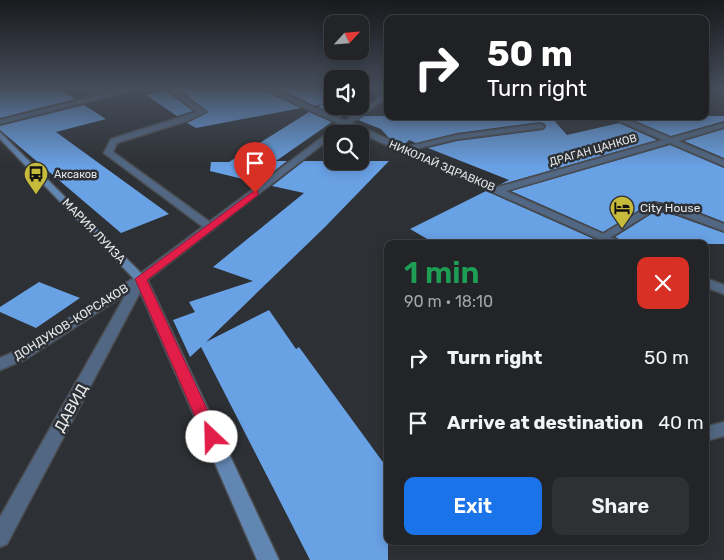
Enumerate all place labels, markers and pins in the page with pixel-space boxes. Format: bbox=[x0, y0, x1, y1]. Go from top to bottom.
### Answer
pin bbox=[234, 142, 276, 193]
bus stop icon: Аксаков bbox=[23, 161, 49, 195]
place label: Аксаков bbox=[54, 168, 97, 181]
hotel icon: City House bbox=[609, 195, 635, 229]
place label: City House bbox=[640, 201, 701, 215]

